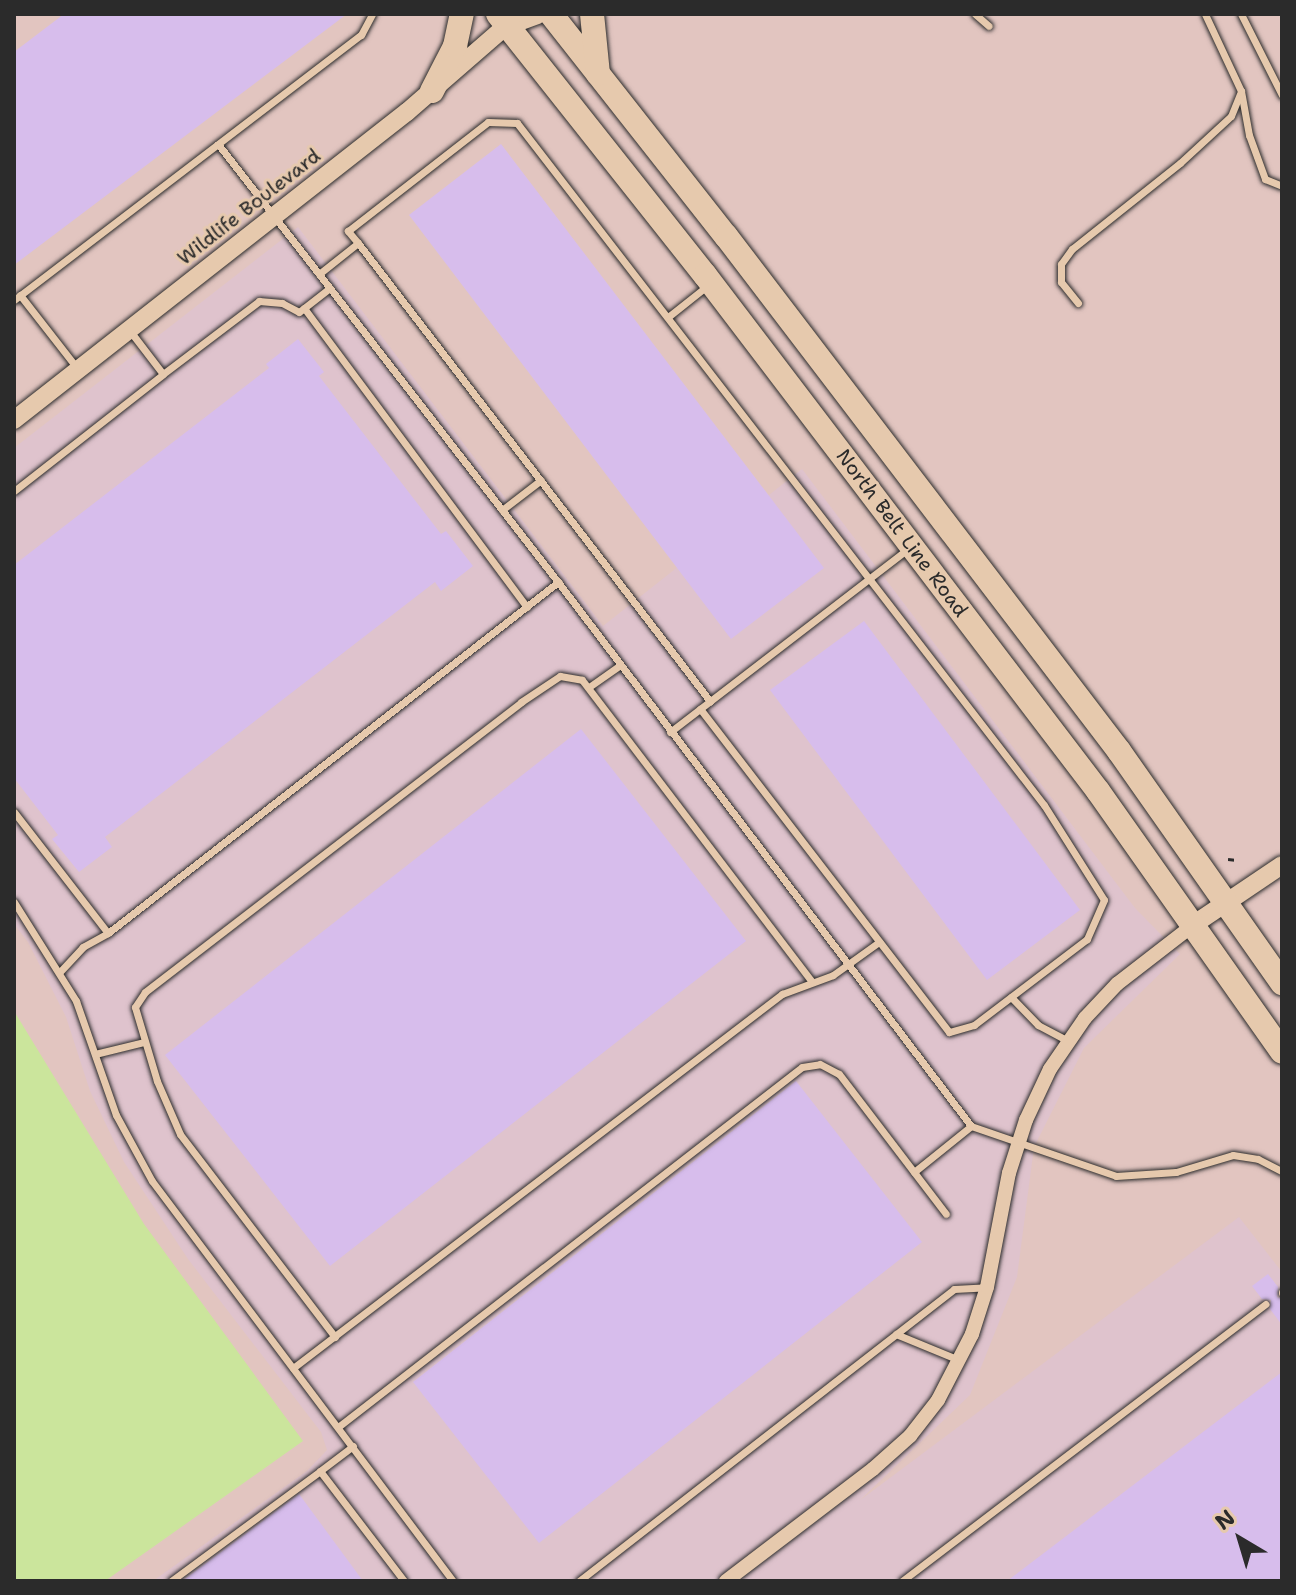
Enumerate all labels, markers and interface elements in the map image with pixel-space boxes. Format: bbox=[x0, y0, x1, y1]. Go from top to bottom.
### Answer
street label: Wildlife Boulevard bbox=[173, 144, 325, 270]
street label: North Belt Line Road bbox=[831, 444, 973, 622]
north arrow bbox=[1200, 1499, 1280, 1579]
text: N bbox=[1209, 1503, 1241, 1536]

